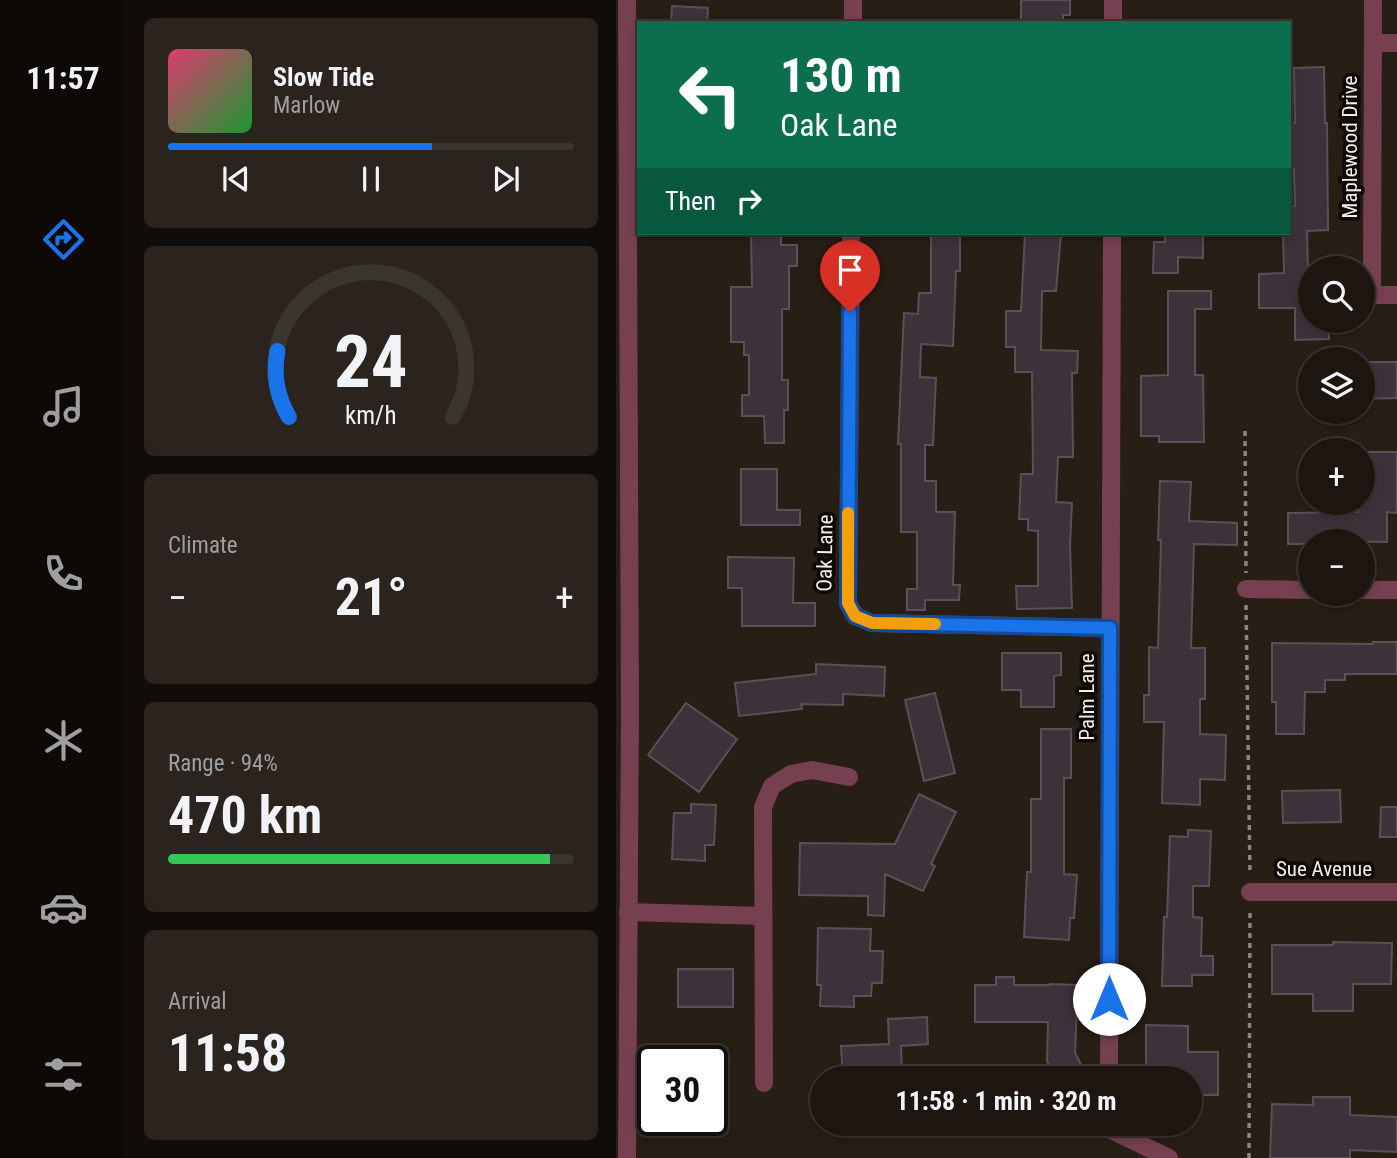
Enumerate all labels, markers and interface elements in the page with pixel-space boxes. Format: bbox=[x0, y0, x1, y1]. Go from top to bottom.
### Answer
text: 130 m bbox=[780, 47, 902, 104]
icon: left bbox=[665, 49, 756, 140]
text: 11:57 bbox=[26, 59, 100, 97]
text: Slow Tide bbox=[273, 62, 374, 92]
street label: Maplewood Drive bbox=[1338, 75, 1362, 218]
text: Marlow bbox=[273, 92, 340, 119]
text: Oak Lane bbox=[780, 106, 897, 144]
icon: previous bbox=[217, 160, 255, 198]
icon: pause bbox=[352, 160, 390, 198]
icon: next bbox=[487, 160, 525, 198]
icon: right bbox=[730, 182, 768, 220]
text: Then bbox=[665, 186, 716, 216]
icon: directions bbox=[39, 215, 88, 264]
pin bbox=[820, 240, 880, 312]
icon: arrive bbox=[831, 251, 869, 289]
map controls bbox=[1298, 256, 1375, 606]
button: search bbox=[1298, 256, 1375, 333]
text: 24 bbox=[334, 319, 408, 405]
button: layers bbox=[1298, 347, 1375, 424]
icon: music bbox=[39, 382, 88, 431]
text: km/h bbox=[345, 401, 397, 430]
button: + bbox=[1298, 438, 1375, 515]
street label: Oak Lane bbox=[812, 514, 838, 592]
button: − bbox=[1298, 529, 1375, 606]
text: Climate bbox=[168, 532, 238, 559]
icon: phone bbox=[39, 549, 88, 598]
text: 21° bbox=[335, 567, 407, 628]
text: − bbox=[168, 576, 187, 620]
text: + bbox=[555, 576, 574, 620]
street label: Palm Lane bbox=[1075, 653, 1099, 741]
icon: climate bbox=[39, 716, 88, 765]
text: Range · 94% bbox=[168, 750, 278, 777]
text: 470 km bbox=[168, 785, 322, 846]
street label: Sue Avenue bbox=[1276, 857, 1372, 881]
icon: car bbox=[39, 883, 88, 932]
position arrow bbox=[1072, 962, 1146, 1036]
text: Arrival bbox=[168, 988, 227, 1015]
text: 11:58 bbox=[168, 1023, 287, 1084]
speed limit sign: 30 bbox=[637, 1045, 728, 1136]
icon: filters bbox=[39, 1050, 88, 1099]
text: 11:58 · 1 min · 320 m bbox=[896, 1086, 1116, 1116]

